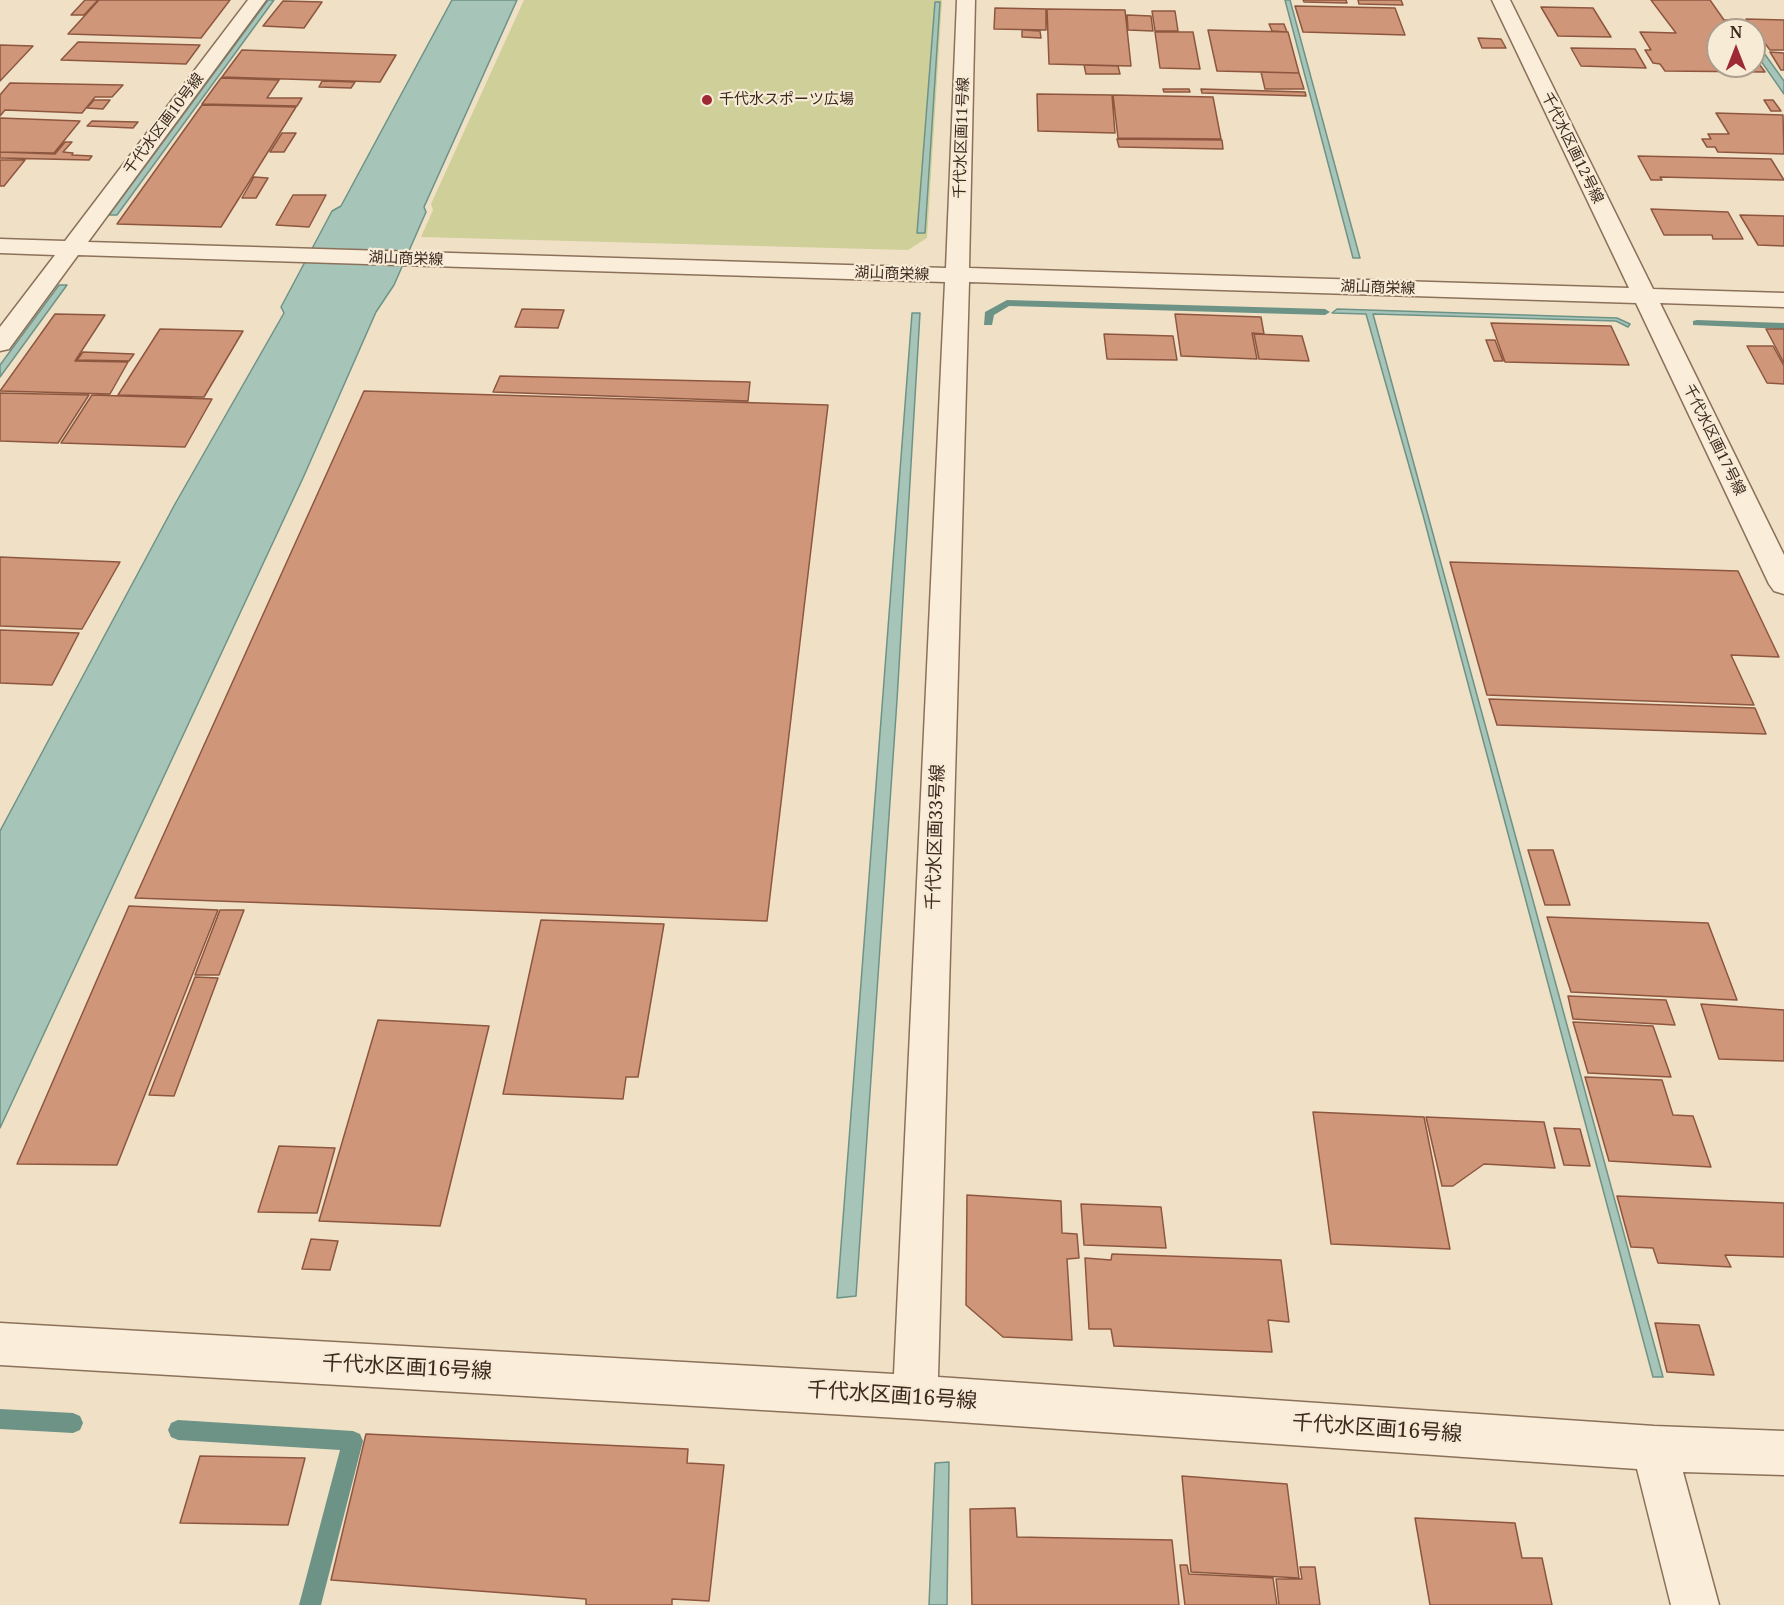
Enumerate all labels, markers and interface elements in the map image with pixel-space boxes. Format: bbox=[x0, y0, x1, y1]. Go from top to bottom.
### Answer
north arrow bbox=[1706, 18, 1766, 78]
text: N bbox=[1730, 21, 1742, 43]
street label: 千代水区画10号線 bbox=[120, 70, 208, 178]
street label: 千代水区画11号線 bbox=[951, 77, 973, 199]
street label: 千代水区画12号線 bbox=[1537, 89, 1607, 207]
place label: 千代水スポーツ広場 bbox=[719, 91, 854, 109]
marker: 千代水スポーツ広場 bbox=[700, 93, 714, 107]
street label: 湖山商栄線 bbox=[368, 249, 444, 269]
street label: 湖山商栄線 bbox=[854, 264, 930, 284]
street label: 湖山商栄線 bbox=[1340, 278, 1416, 298]
street label: 千代水区画17号線 bbox=[1679, 381, 1749, 499]
street label: 千代水区画33号線 bbox=[923, 764, 949, 910]
street label: 千代水区画16号線 bbox=[321, 1351, 493, 1385]
street label: 千代水区画16号線 bbox=[806, 1377, 978, 1415]
street label: 千代水区画16号線 bbox=[1291, 1410, 1463, 1448]

